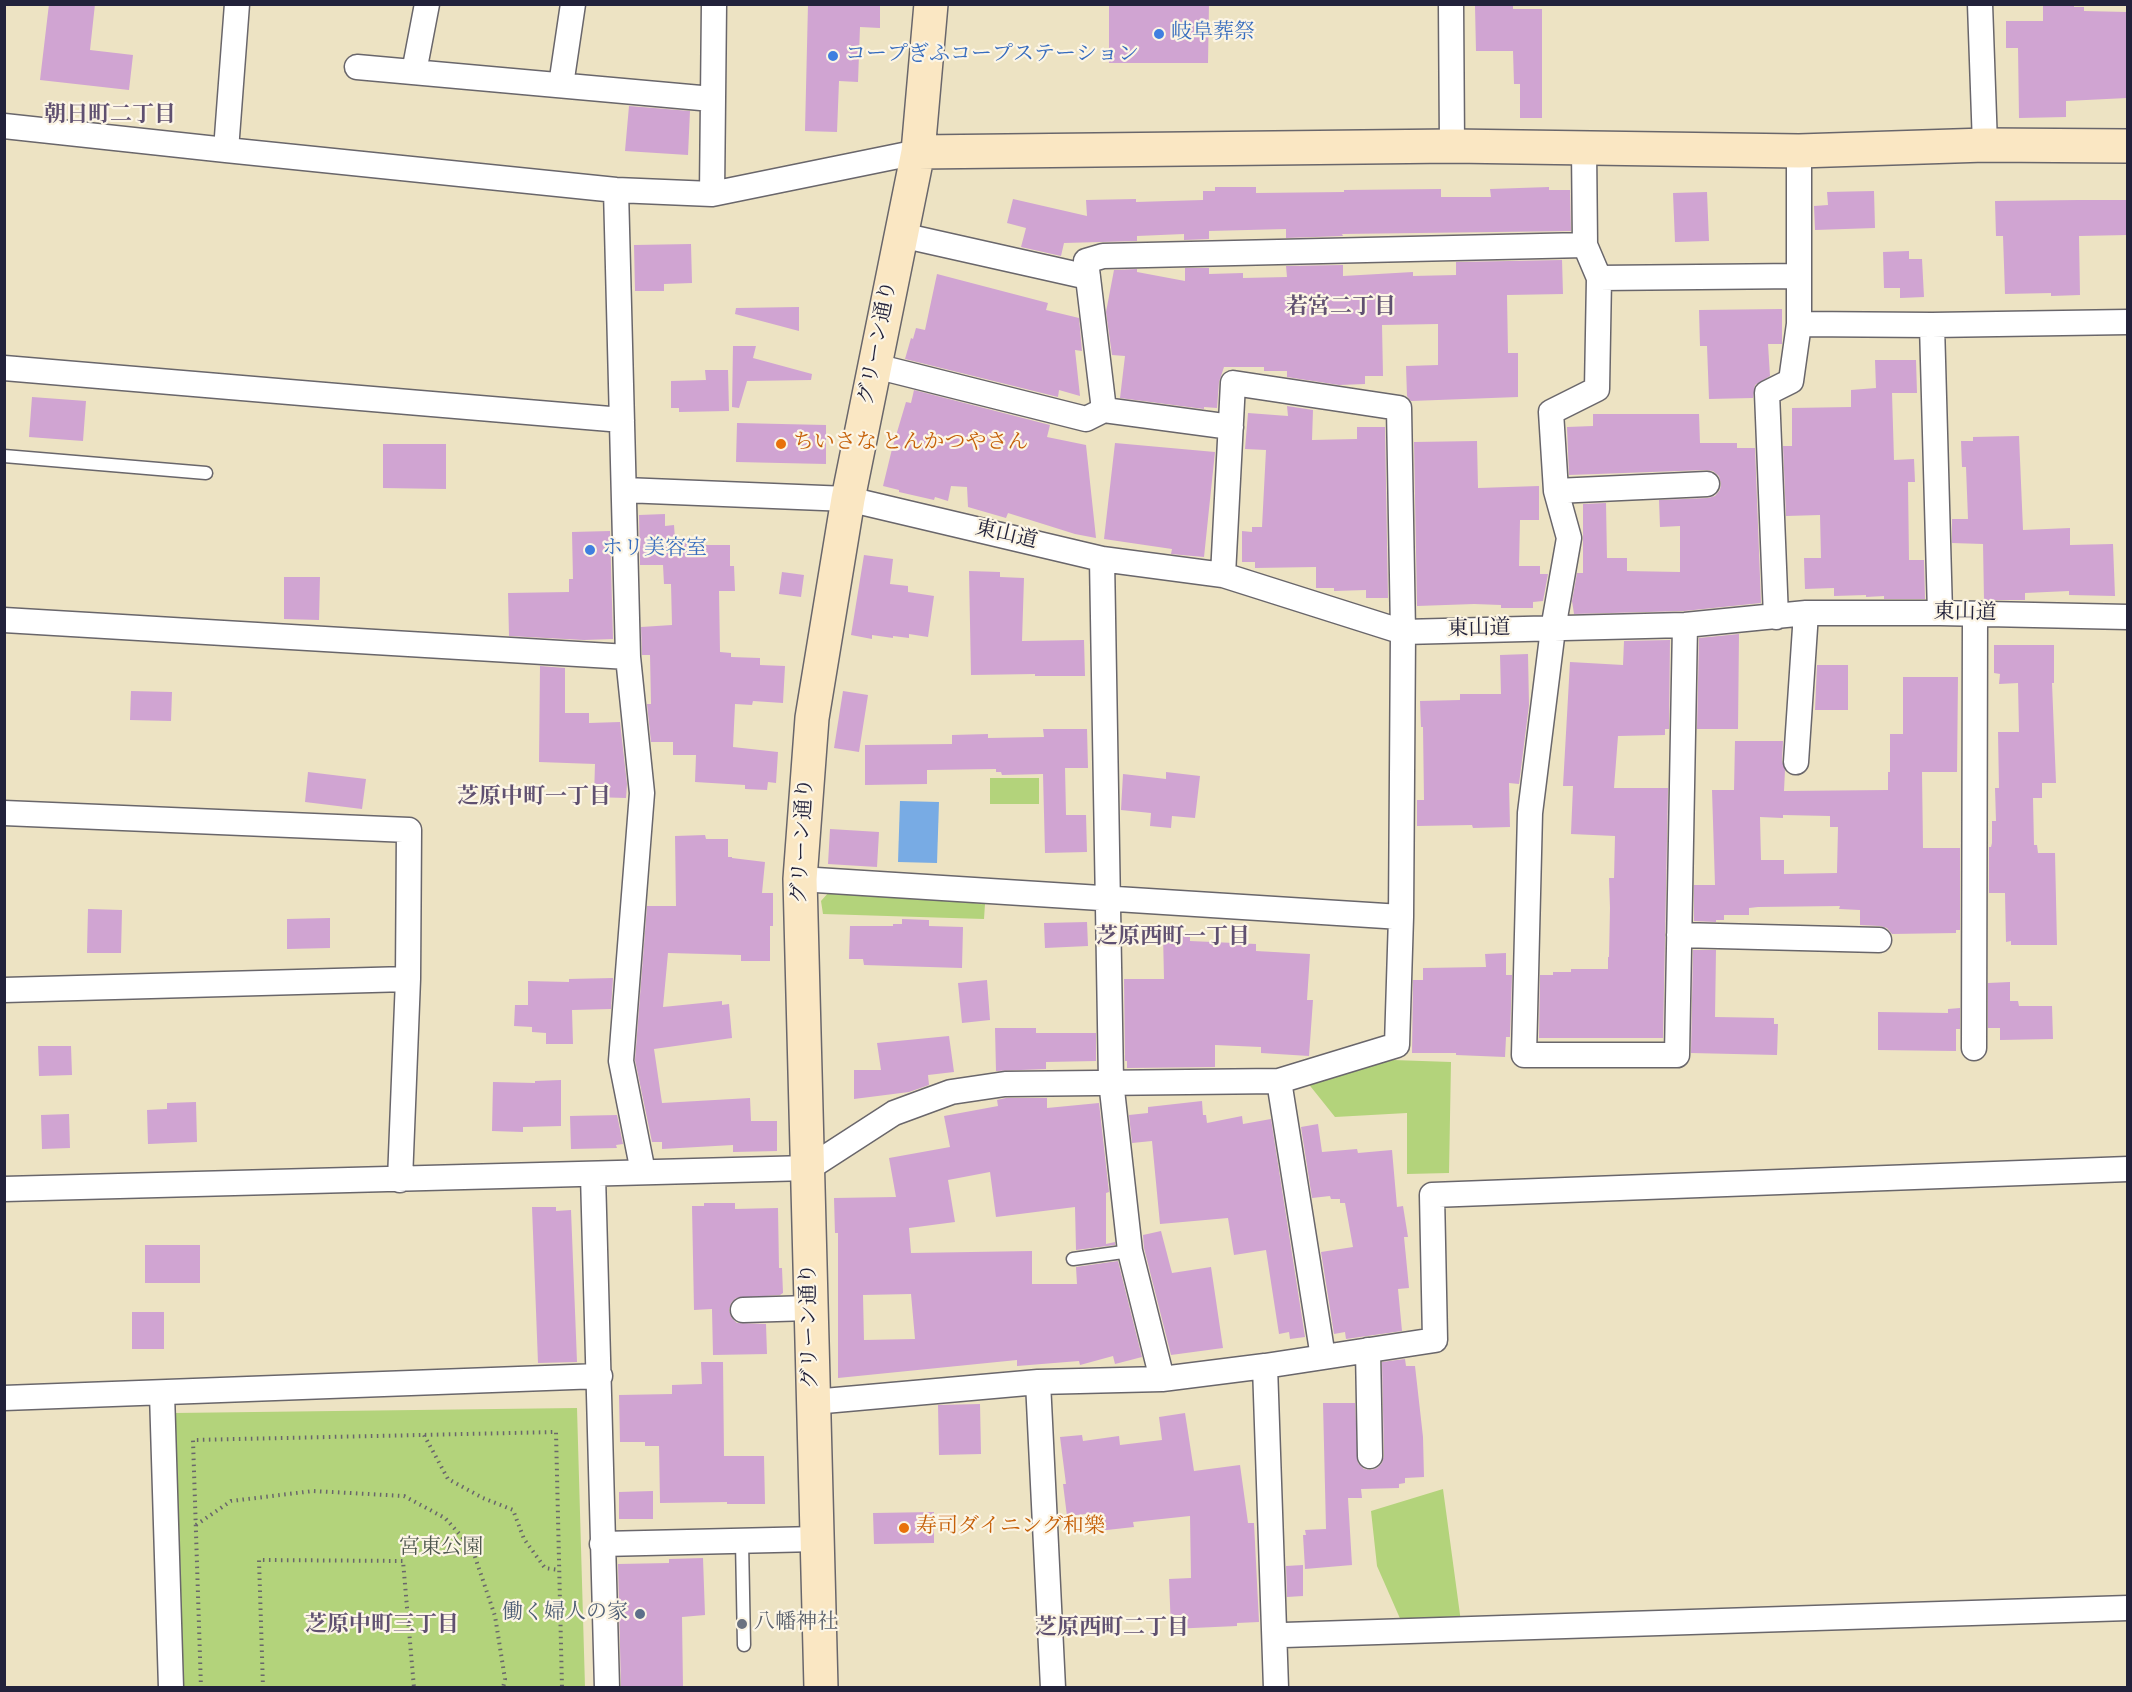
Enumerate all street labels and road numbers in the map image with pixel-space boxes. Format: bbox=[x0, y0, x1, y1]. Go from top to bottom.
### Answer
street label: グリーン通り bbox=[855, 279, 903, 407]
street label: 東山道 bbox=[972, 517, 1040, 555]
street label: 東山道 bbox=[1933, 601, 1997, 627]
street label: 東山道 bbox=[1447, 617, 1511, 643]
street label: グリーン通り bbox=[788, 777, 820, 905]
street label: グリーン通り bbox=[797, 1263, 825, 1389]

